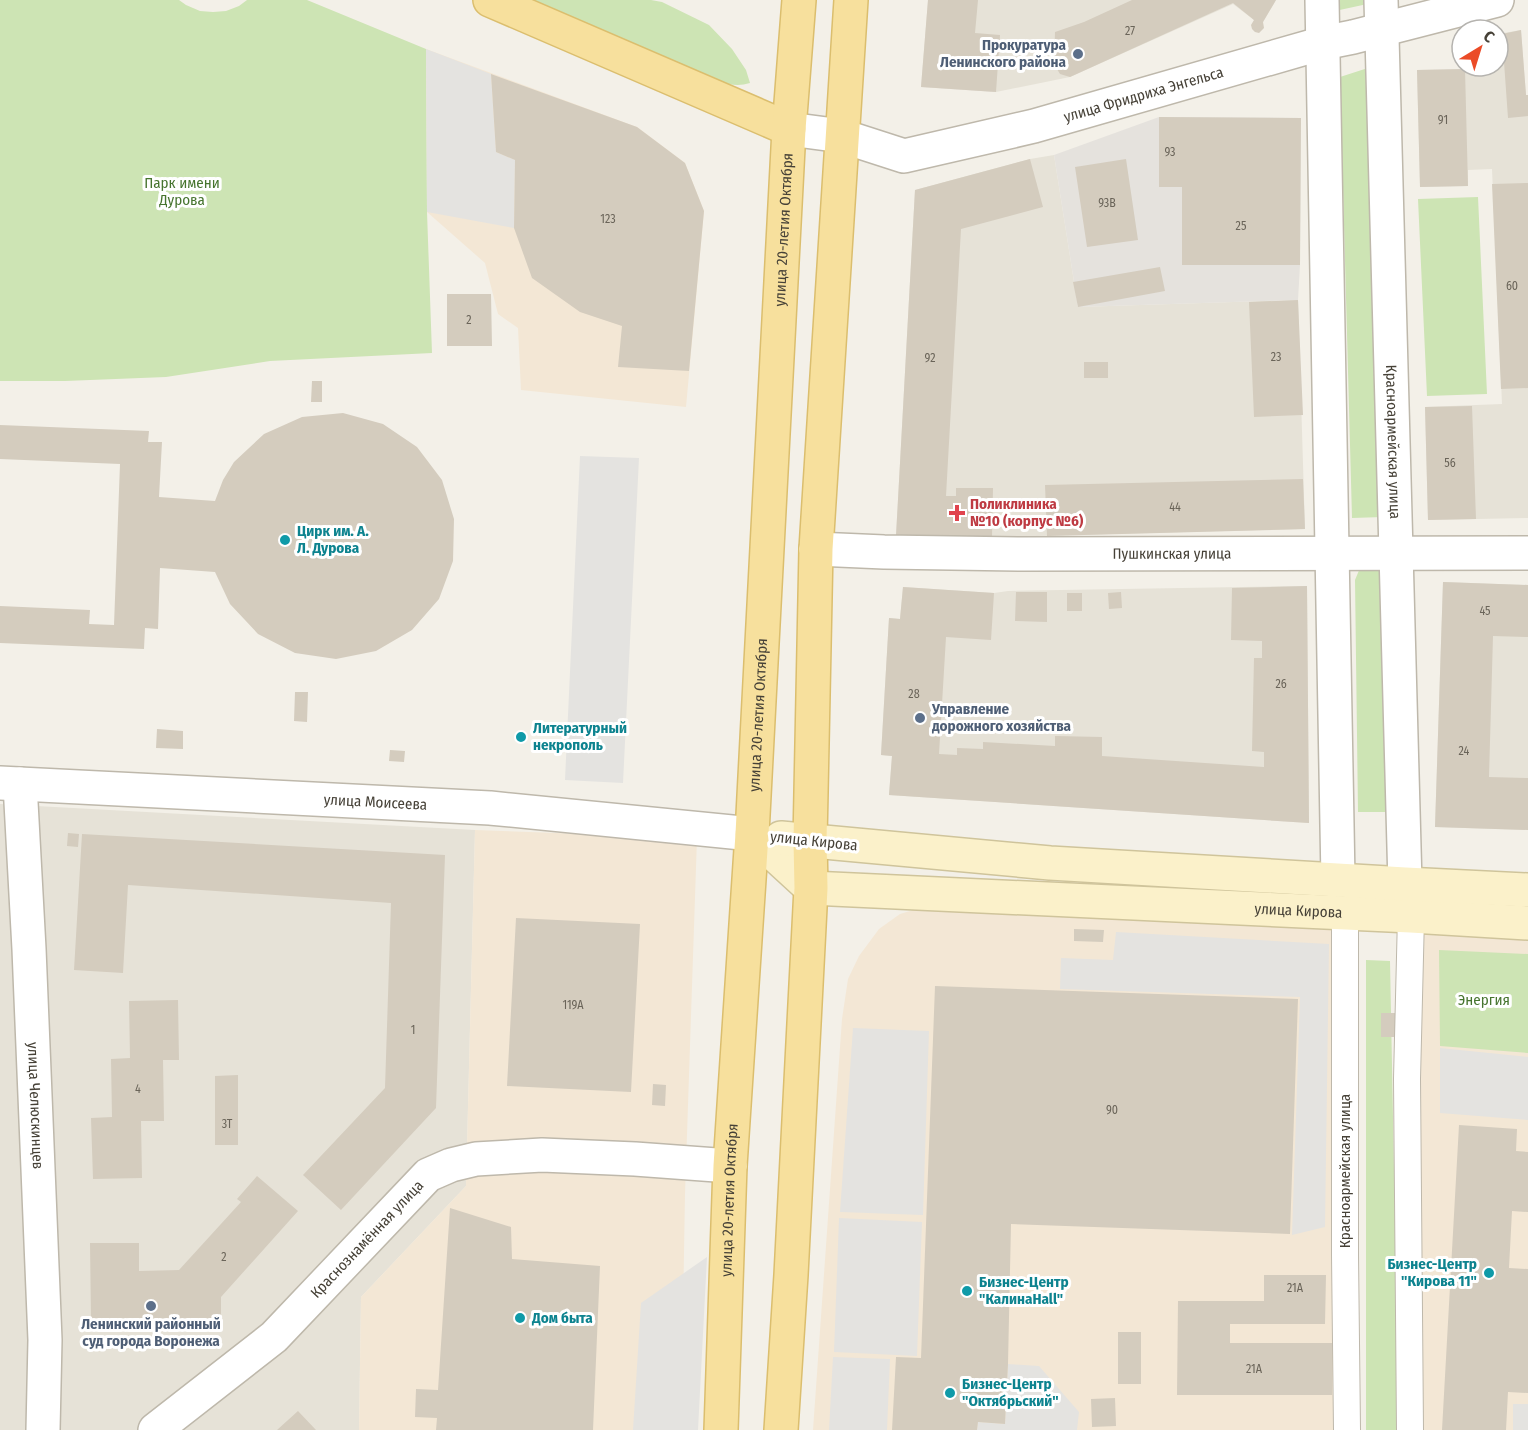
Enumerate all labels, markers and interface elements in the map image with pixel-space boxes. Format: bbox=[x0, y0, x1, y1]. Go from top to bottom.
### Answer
north arrow bbox=[1450, 18, 1510, 78]
house number: 27 bbox=[1125, 24, 1135, 38]
text: С bbox=[1480, 27, 1499, 47]
place label: Прокуратура Ленинского района bbox=[940, 36, 1067, 71]
marker: Прокуратура Ленинского района bbox=[1071, 47, 1085, 61]
street label: улица Фридриха Энгельса bbox=[1062, 63, 1226, 126]
house number: 91 bbox=[1438, 113, 1448, 127]
house number: 93 bbox=[1164, 145, 1176, 159]
street label: улица 20-летия Октября bbox=[771, 153, 797, 307]
park label: Парк имени Дурова bbox=[144, 174, 220, 209]
house number: 93В bbox=[1098, 196, 1116, 210]
house number: 123 bbox=[600, 212, 616, 226]
house number: 25 bbox=[1236, 219, 1247, 233]
house number: 60 bbox=[1506, 279, 1518, 293]
house number: 2 bbox=[466, 313, 472, 327]
house number: 23 bbox=[1271, 350, 1281, 364]
house number: 92 bbox=[925, 351, 935, 365]
street label: Красноармейская улица bbox=[1382, 364, 1404, 519]
house number: 56 bbox=[1444, 456, 1456, 470]
place label: Поликлиника №10 (корпус №6) bbox=[970, 495, 1084, 530]
house number: 44 bbox=[1169, 500, 1181, 514]
marker: Поликлиника №10 (корпус №6) bbox=[948, 504, 966, 522]
place label: Цирк им. А. Л. Дурова bbox=[297, 522, 369, 557]
marker: Цирк им. А. Л. Дурова bbox=[278, 533, 292, 547]
street label: Пушкинская улица bbox=[1113, 545, 1231, 563]
house number: 45 bbox=[1479, 604, 1491, 618]
street label: улица 20-летия Октября bbox=[745, 638, 771, 792]
house number: 26 bbox=[1275, 677, 1287, 691]
house number: 28 bbox=[908, 687, 920, 701]
place label: Управление дорожного хозяйства bbox=[931, 700, 1072, 735]
marker: Управление дорожного хозяйства bbox=[913, 711, 927, 725]
place label: Литературный некрополь bbox=[533, 719, 627, 754]
marker: Литературный некрополь bbox=[514, 730, 528, 744]
house number: 24 bbox=[1459, 744, 1470, 758]
street label: улица Моисеева bbox=[323, 791, 428, 814]
street label: улица Кирова bbox=[769, 827, 859, 855]
street label: улица Кирова bbox=[1254, 900, 1343, 922]
park label: Энергия bbox=[1458, 991, 1510, 1009]
house number: 119А bbox=[562, 998, 584, 1012]
house number: 1 bbox=[411, 1023, 415, 1037]
street label: улица Челюскинцев bbox=[24, 1042, 47, 1170]
house number: 4 bbox=[135, 1082, 141, 1096]
street label: Красноармейская улица bbox=[1336, 1094, 1354, 1248]
house number: 90 bbox=[1106, 1103, 1118, 1117]
house number: 3Т bbox=[222, 1117, 233, 1131]
street label: улица 20-летия Октября bbox=[717, 1123, 742, 1277]
street label: Краснознамённая улица bbox=[307, 1177, 427, 1302]
house number: 2 bbox=[221, 1250, 227, 1264]
place label: Бизнес-Центр "Кирова 11" bbox=[1387, 1255, 1477, 1290]
marker: Бизнес-Центр "Кирова 11" bbox=[1482, 1266, 1496, 1280]
place label: Бизнес-Центр "КалинаHall" bbox=[979, 1273, 1069, 1308]
house number: 21А bbox=[1287, 1281, 1304, 1295]
marker: Бизнес-Центр "КалинаHall" bbox=[960, 1284, 974, 1298]
marker: Ленинский районный суд города Воронежа bbox=[144, 1299, 158, 1313]
place label: Дом быта bbox=[531, 1309, 593, 1327]
marker: Дом быта bbox=[513, 1311, 527, 1325]
place label: Ленинский районный суд города Воронежа bbox=[81, 1315, 221, 1350]
house number: 21А bbox=[1246, 1362, 1263, 1376]
place label: Бизнес-Центр "Октябрьский" bbox=[962, 1375, 1059, 1410]
marker: Бизнес-Центр "Октябрьский" bbox=[943, 1386, 957, 1400]

